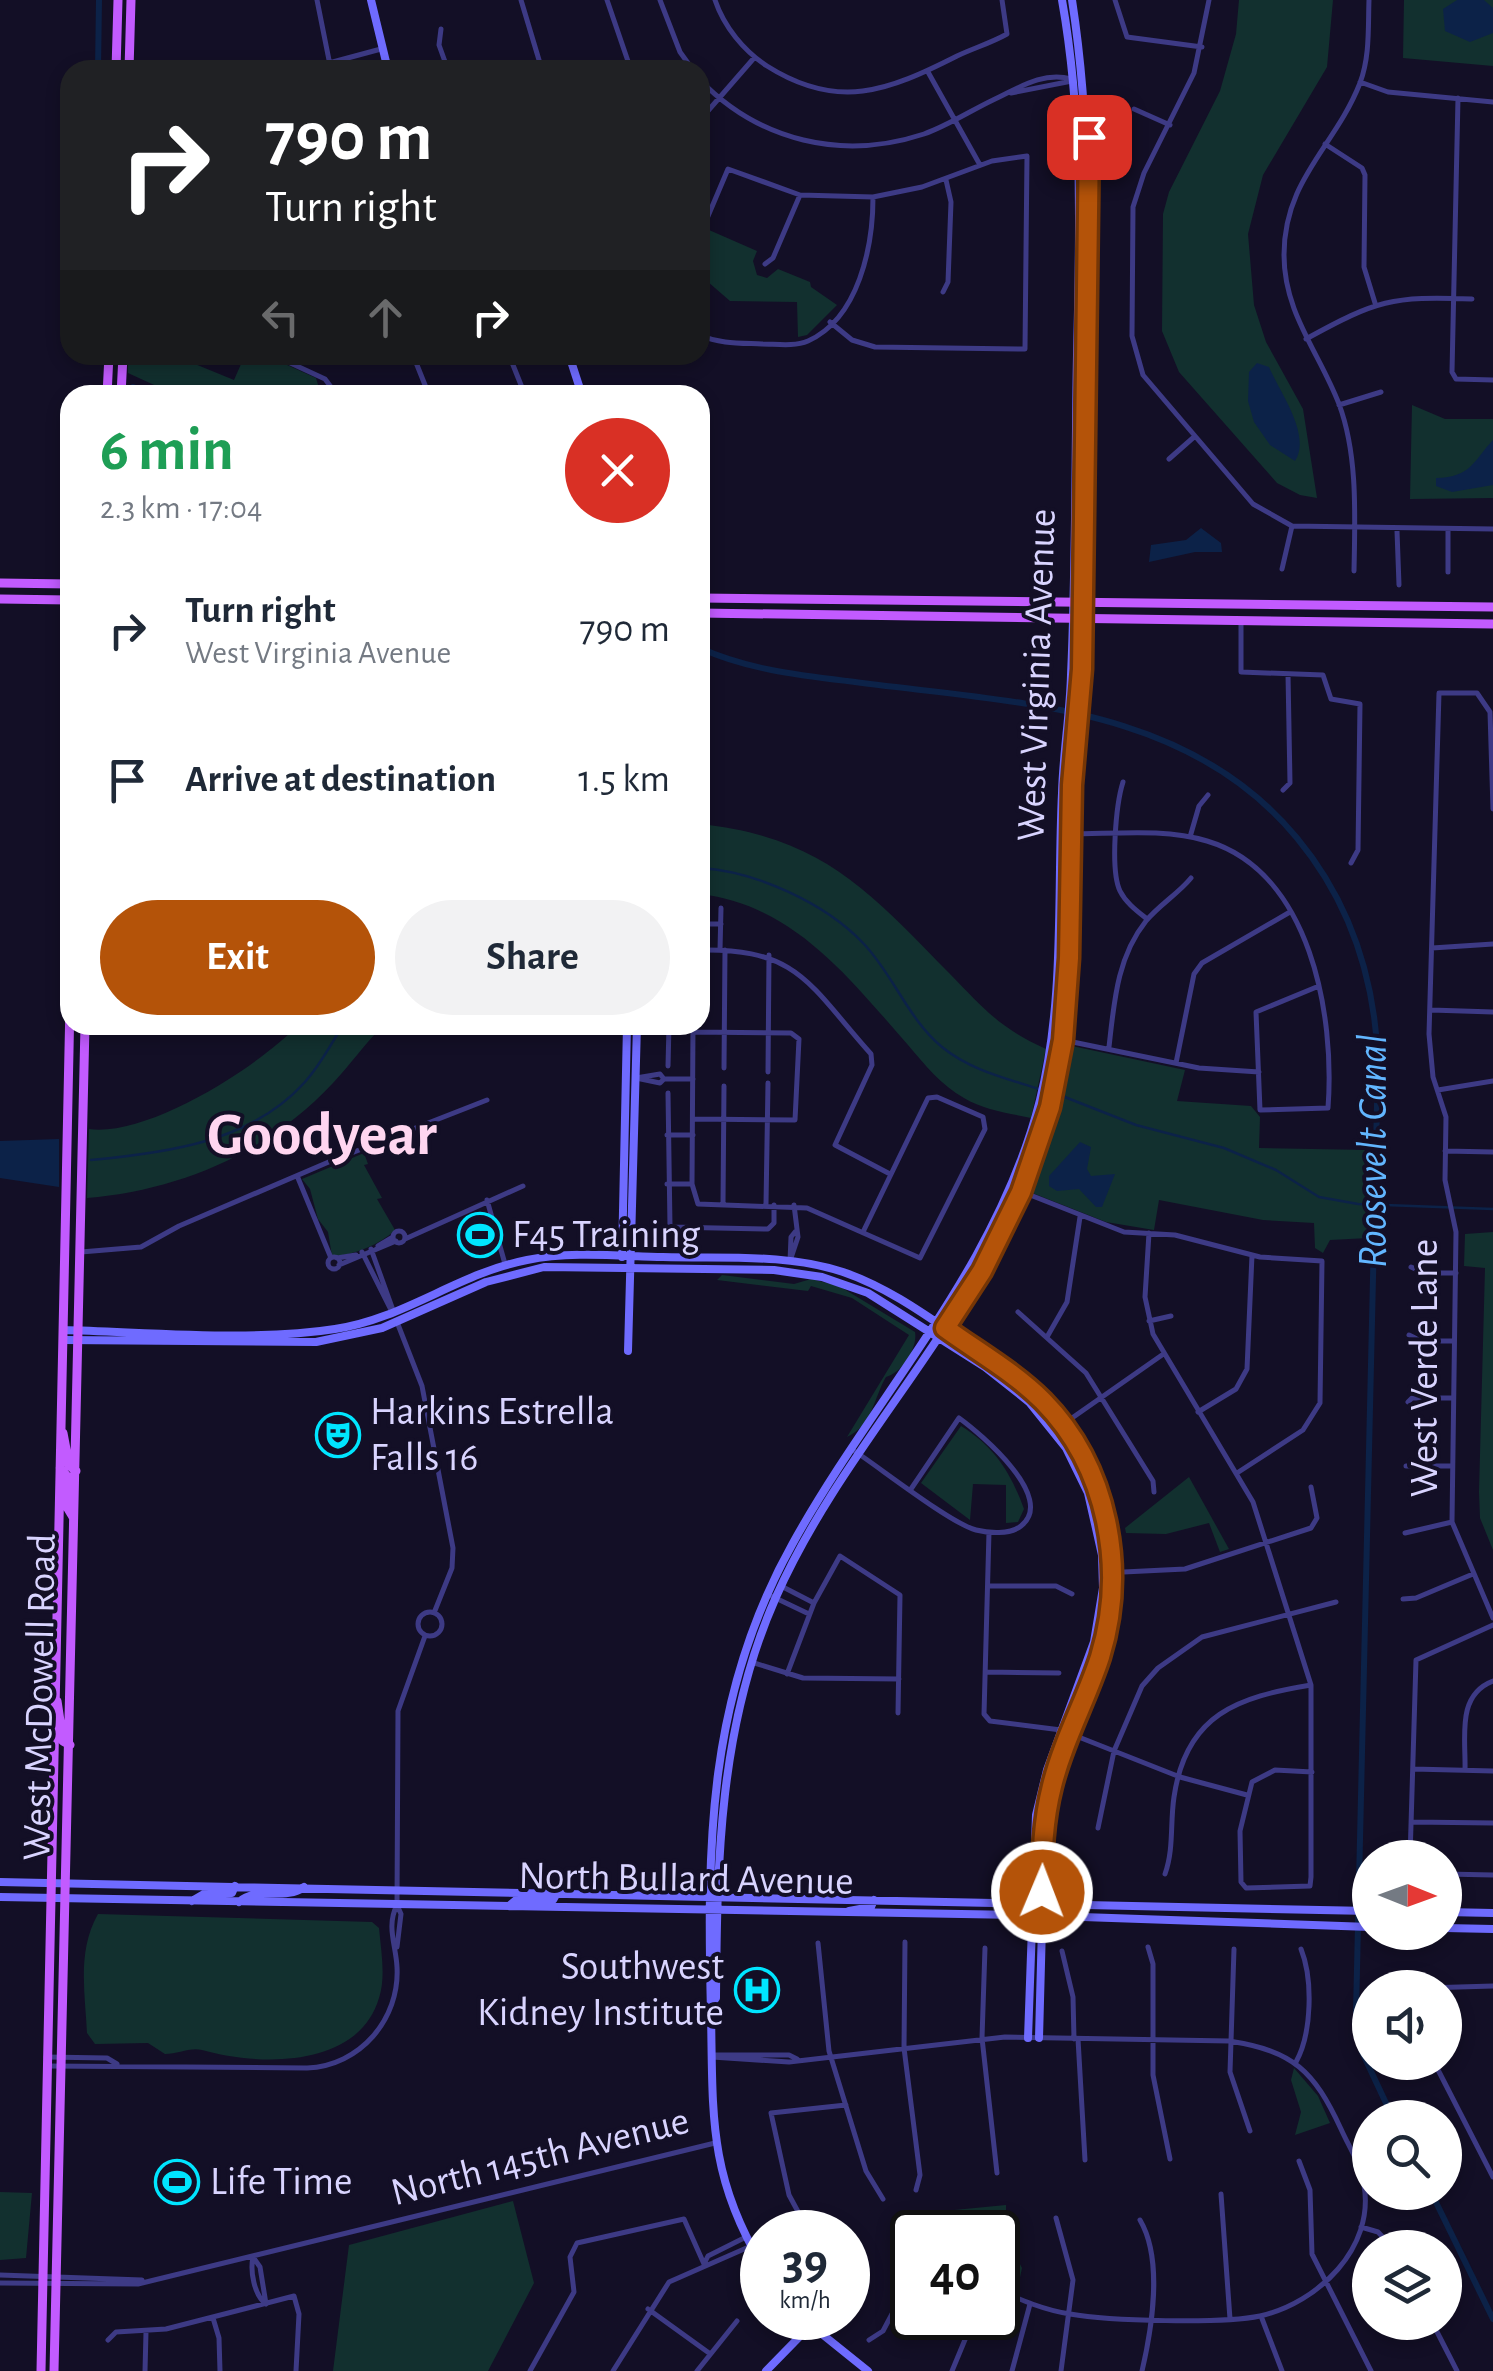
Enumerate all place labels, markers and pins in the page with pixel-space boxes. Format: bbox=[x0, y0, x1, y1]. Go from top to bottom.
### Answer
pin bbox=[1047, 95, 1132, 180]
sports icon: F45 Training bbox=[457, 1212, 503, 1258]
place label: F45 Training bbox=[512, 1215, 701, 1255]
place label: Harkins Estrella Falls 16 bbox=[370, 1392, 614, 1478]
theatre icon: Harkins Estrella Falls 16 bbox=[315, 1412, 361, 1458]
place label: Southwest Kidney Institute bbox=[477, 1947, 724, 2033]
hospital icon: Southwest Kidney Institute bbox=[734, 1967, 780, 2013]
sports icon: Life Time bbox=[154, 2159, 200, 2205]
place label: Life Time bbox=[210, 2162, 352, 2202]

